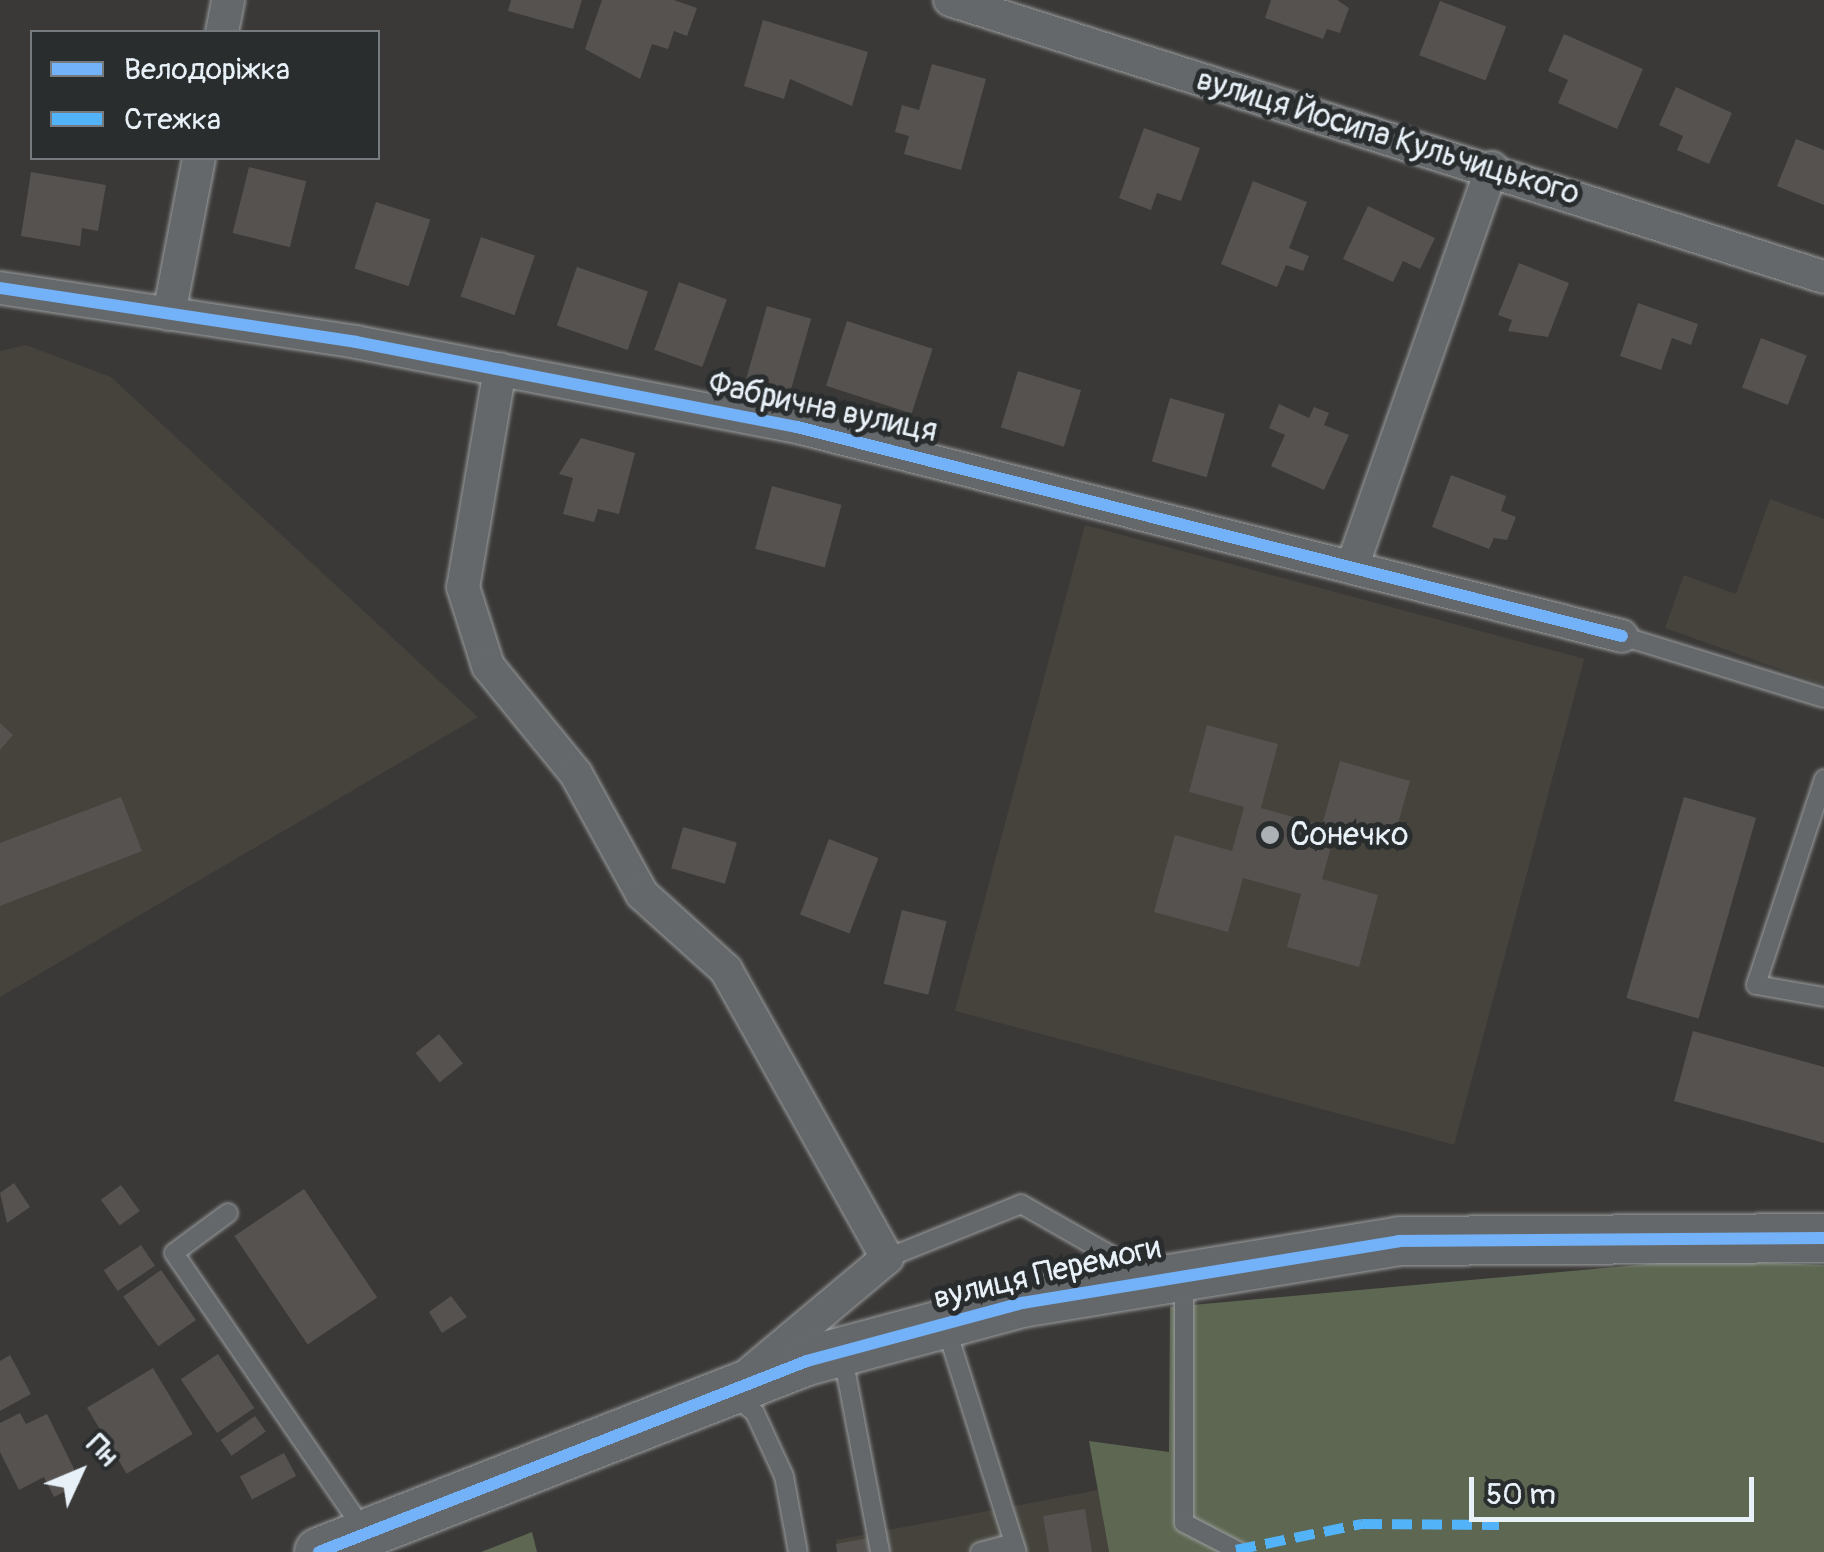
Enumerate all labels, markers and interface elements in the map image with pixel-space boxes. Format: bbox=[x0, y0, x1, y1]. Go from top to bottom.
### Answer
legend bbox=[30, 30, 380, 160]
text: Велодоріжка bbox=[124, 51, 290, 88]
street label: вулиця Йосипа Кульчицького bbox=[1192, 60, 1584, 214]
text: Стежка bbox=[124, 101, 221, 138]
street label: Фабрична вулиця bbox=[705, 365, 941, 451]
place label: Сонечко bbox=[1290, 816, 1409, 854]
marker: Сонечко bbox=[1259, 824, 1281, 846]
street label: вулиця Перемоги bbox=[930, 1228, 1164, 1318]
north arrow bbox=[30, 1422, 130, 1522]
text: Пн bbox=[79, 1428, 125, 1474]
scale bar bbox=[1474, 1457, 1759, 1519]
text: 50 m bbox=[1486, 1476, 1556, 1513]

